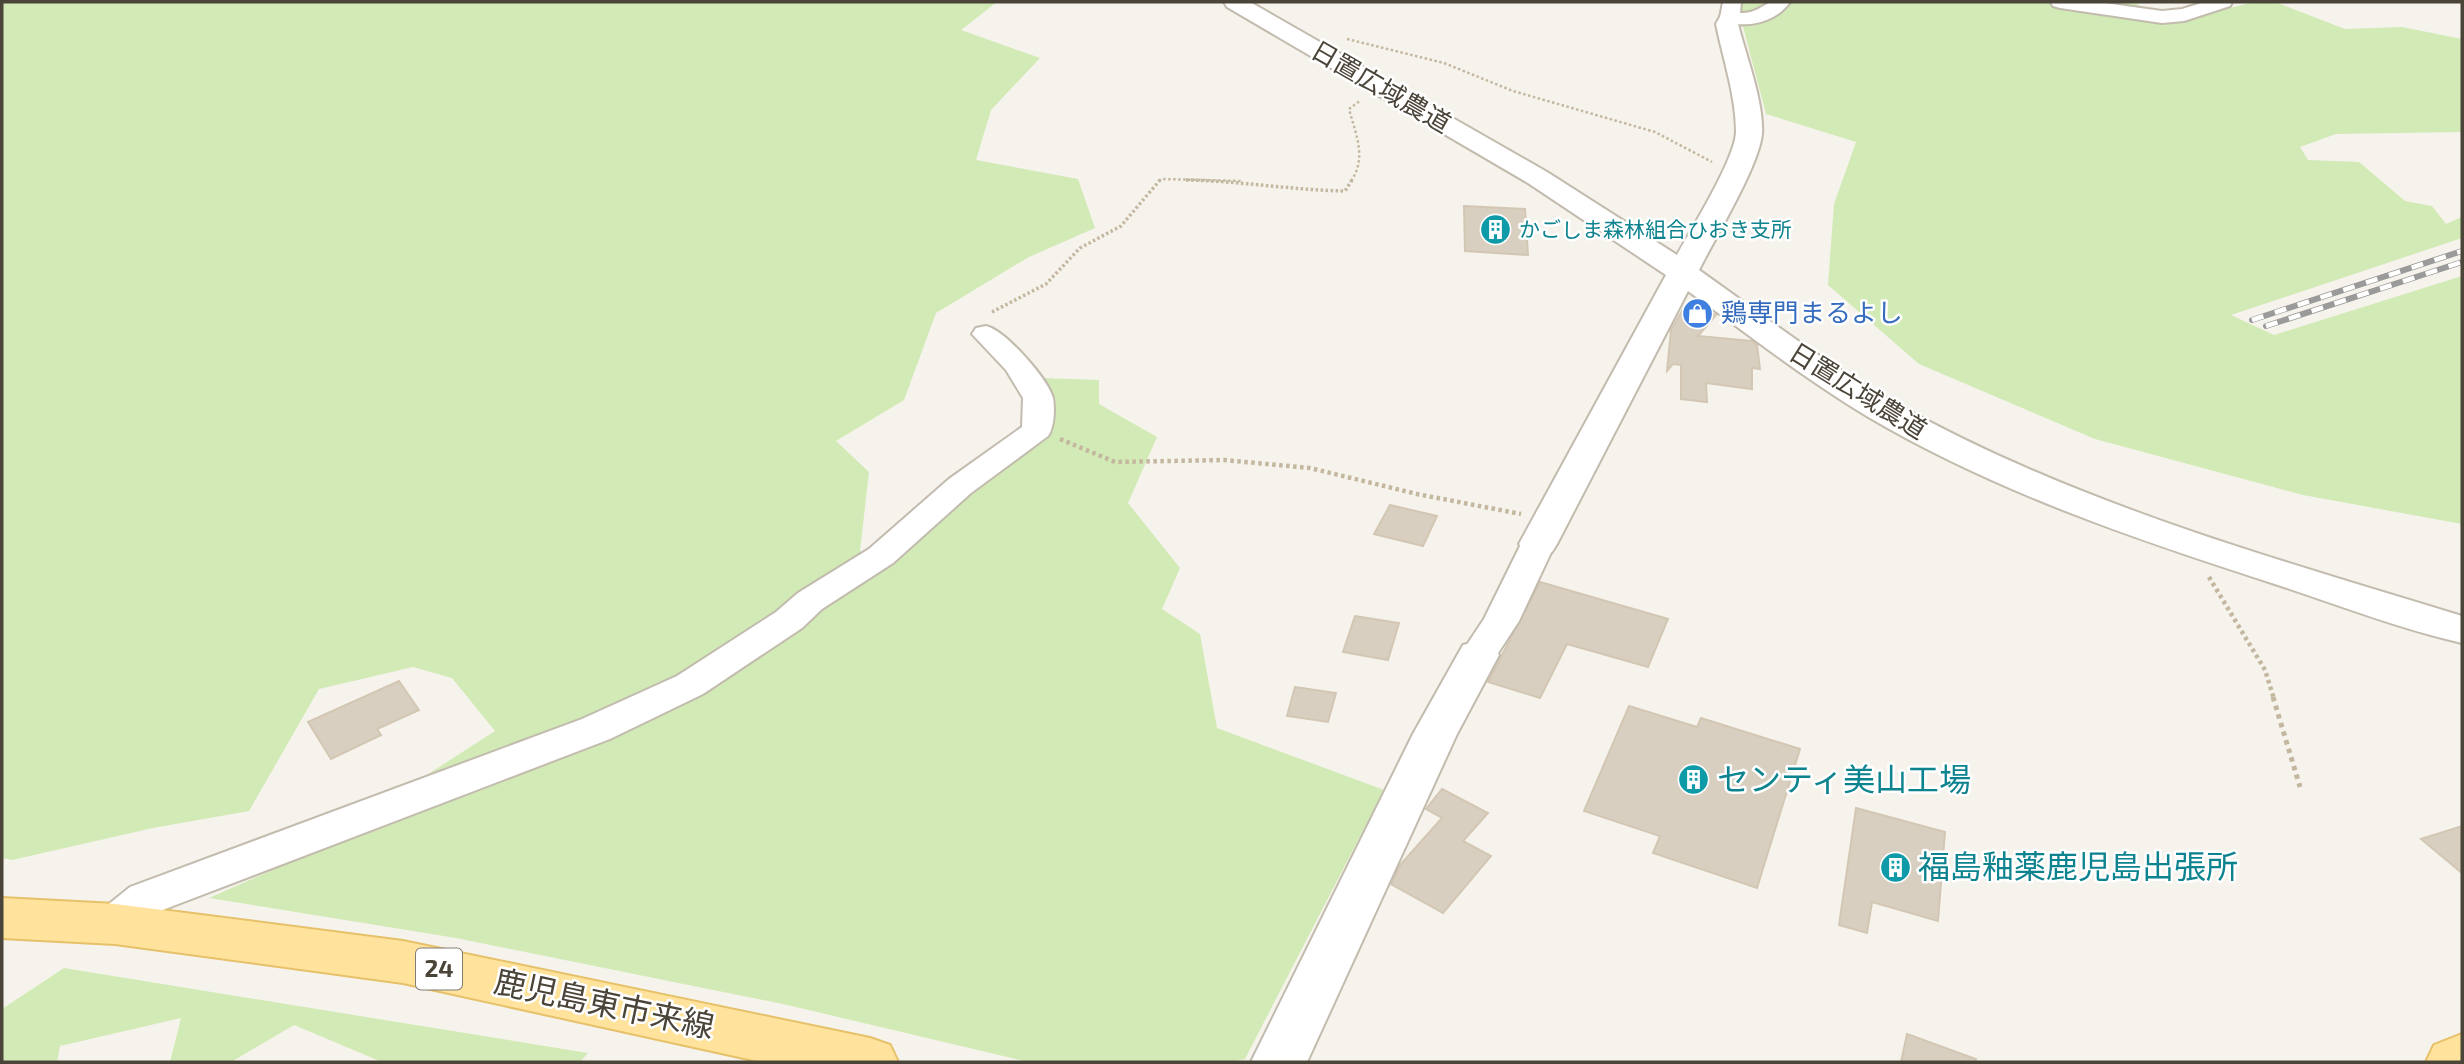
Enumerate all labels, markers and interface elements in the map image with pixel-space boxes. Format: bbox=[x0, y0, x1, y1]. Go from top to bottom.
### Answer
street label: 日置広域農道 bbox=[1306, 33, 1457, 138]
building icon: かごしま森林組合ひおき支所 bbox=[1479, 213, 1513, 247]
place label: かごしま森林組合ひおき支所 bbox=[1519, 216, 1792, 241]
shop icon: 鶏専門まるよし bbox=[1681, 296, 1715, 330]
place label: 鶏専門まるよし bbox=[1721, 296, 1903, 327]
street label: 日置広域農道 bbox=[1784, 335, 1933, 444]
place label: センティ美山工場 bbox=[1717, 759, 1971, 797]
building icon: センティ美山工場 bbox=[1677, 763, 1711, 797]
place label: 福島釉薬鹿児島出張所 bbox=[1918, 846, 2238, 884]
building icon: 福島釉薬鹿児島出張所 bbox=[1878, 850, 1912, 884]
road number: 24 bbox=[416, 948, 462, 989]
street label: 鹿児島東市来線 bbox=[491, 960, 718, 1044]

